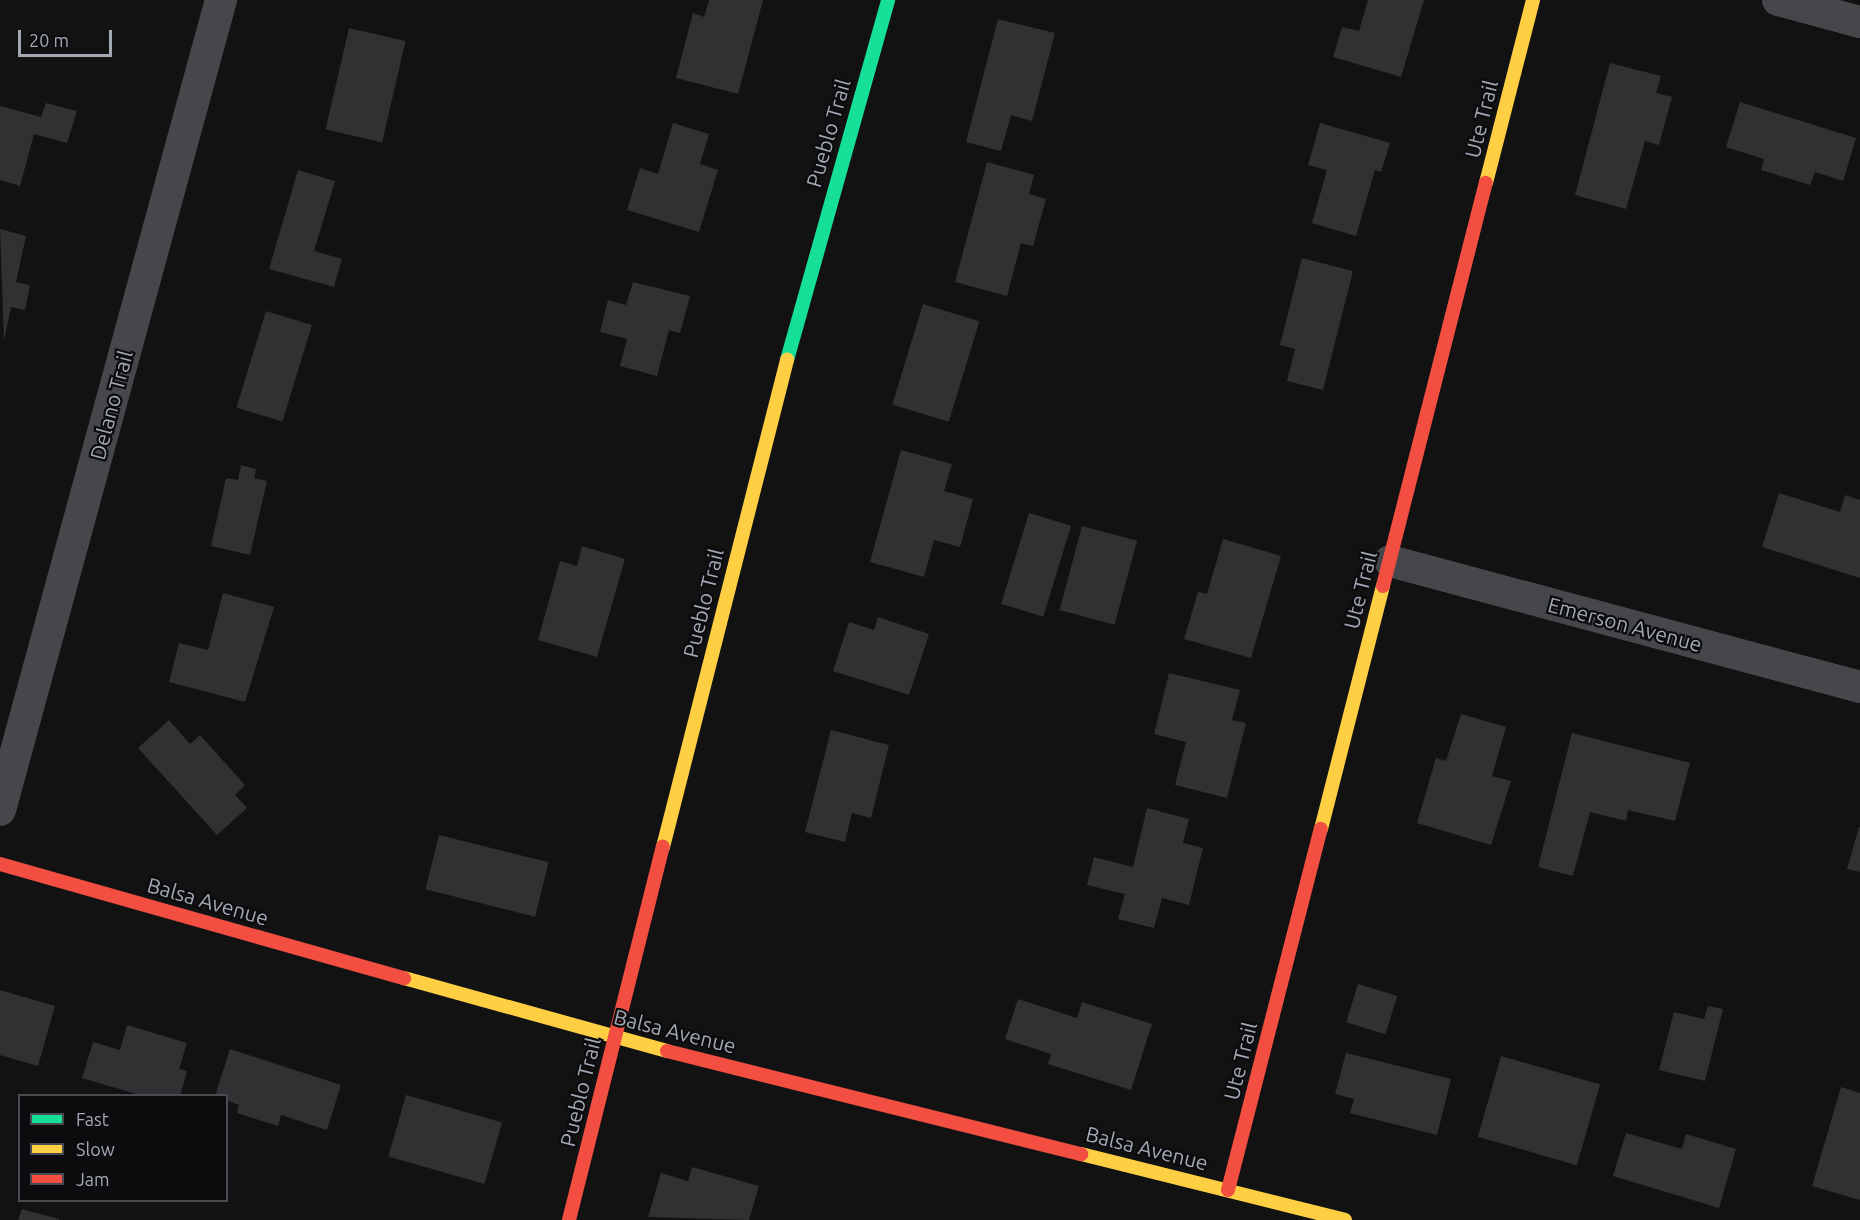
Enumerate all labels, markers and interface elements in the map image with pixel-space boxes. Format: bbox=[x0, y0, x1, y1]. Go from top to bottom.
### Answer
scale bar bbox=[21, 18, 116, 56]
text: 20 m bbox=[29, 30, 69, 50]
street label: Pueblo Trail bbox=[801, 76, 855, 190]
street label: Ute Trail bbox=[1459, 78, 1503, 160]
street label: Delano Trail bbox=[84, 348, 138, 462]
street label: Pueblo Trail bbox=[677, 546, 729, 660]
street label: Ute Trail bbox=[1338, 549, 1382, 631]
street label: Emerson Avenue bbox=[1545, 591, 1705, 657]
street label: Balsa Avenue bbox=[144, 872, 272, 930]
street label: Balsa Avenue bbox=[611, 1004, 739, 1058]
street label: Ute Trail bbox=[1218, 1020, 1262, 1102]
street label: Pueblo Trail bbox=[554, 1035, 606, 1149]
legend bbox=[18, 1094, 228, 1202]
text: Fast bbox=[76, 1109, 109, 1129]
street label: Balsa Avenue bbox=[1083, 1121, 1211, 1175]
text: Slow bbox=[76, 1139, 115, 1159]
text: Jam bbox=[76, 1169, 110, 1189]

